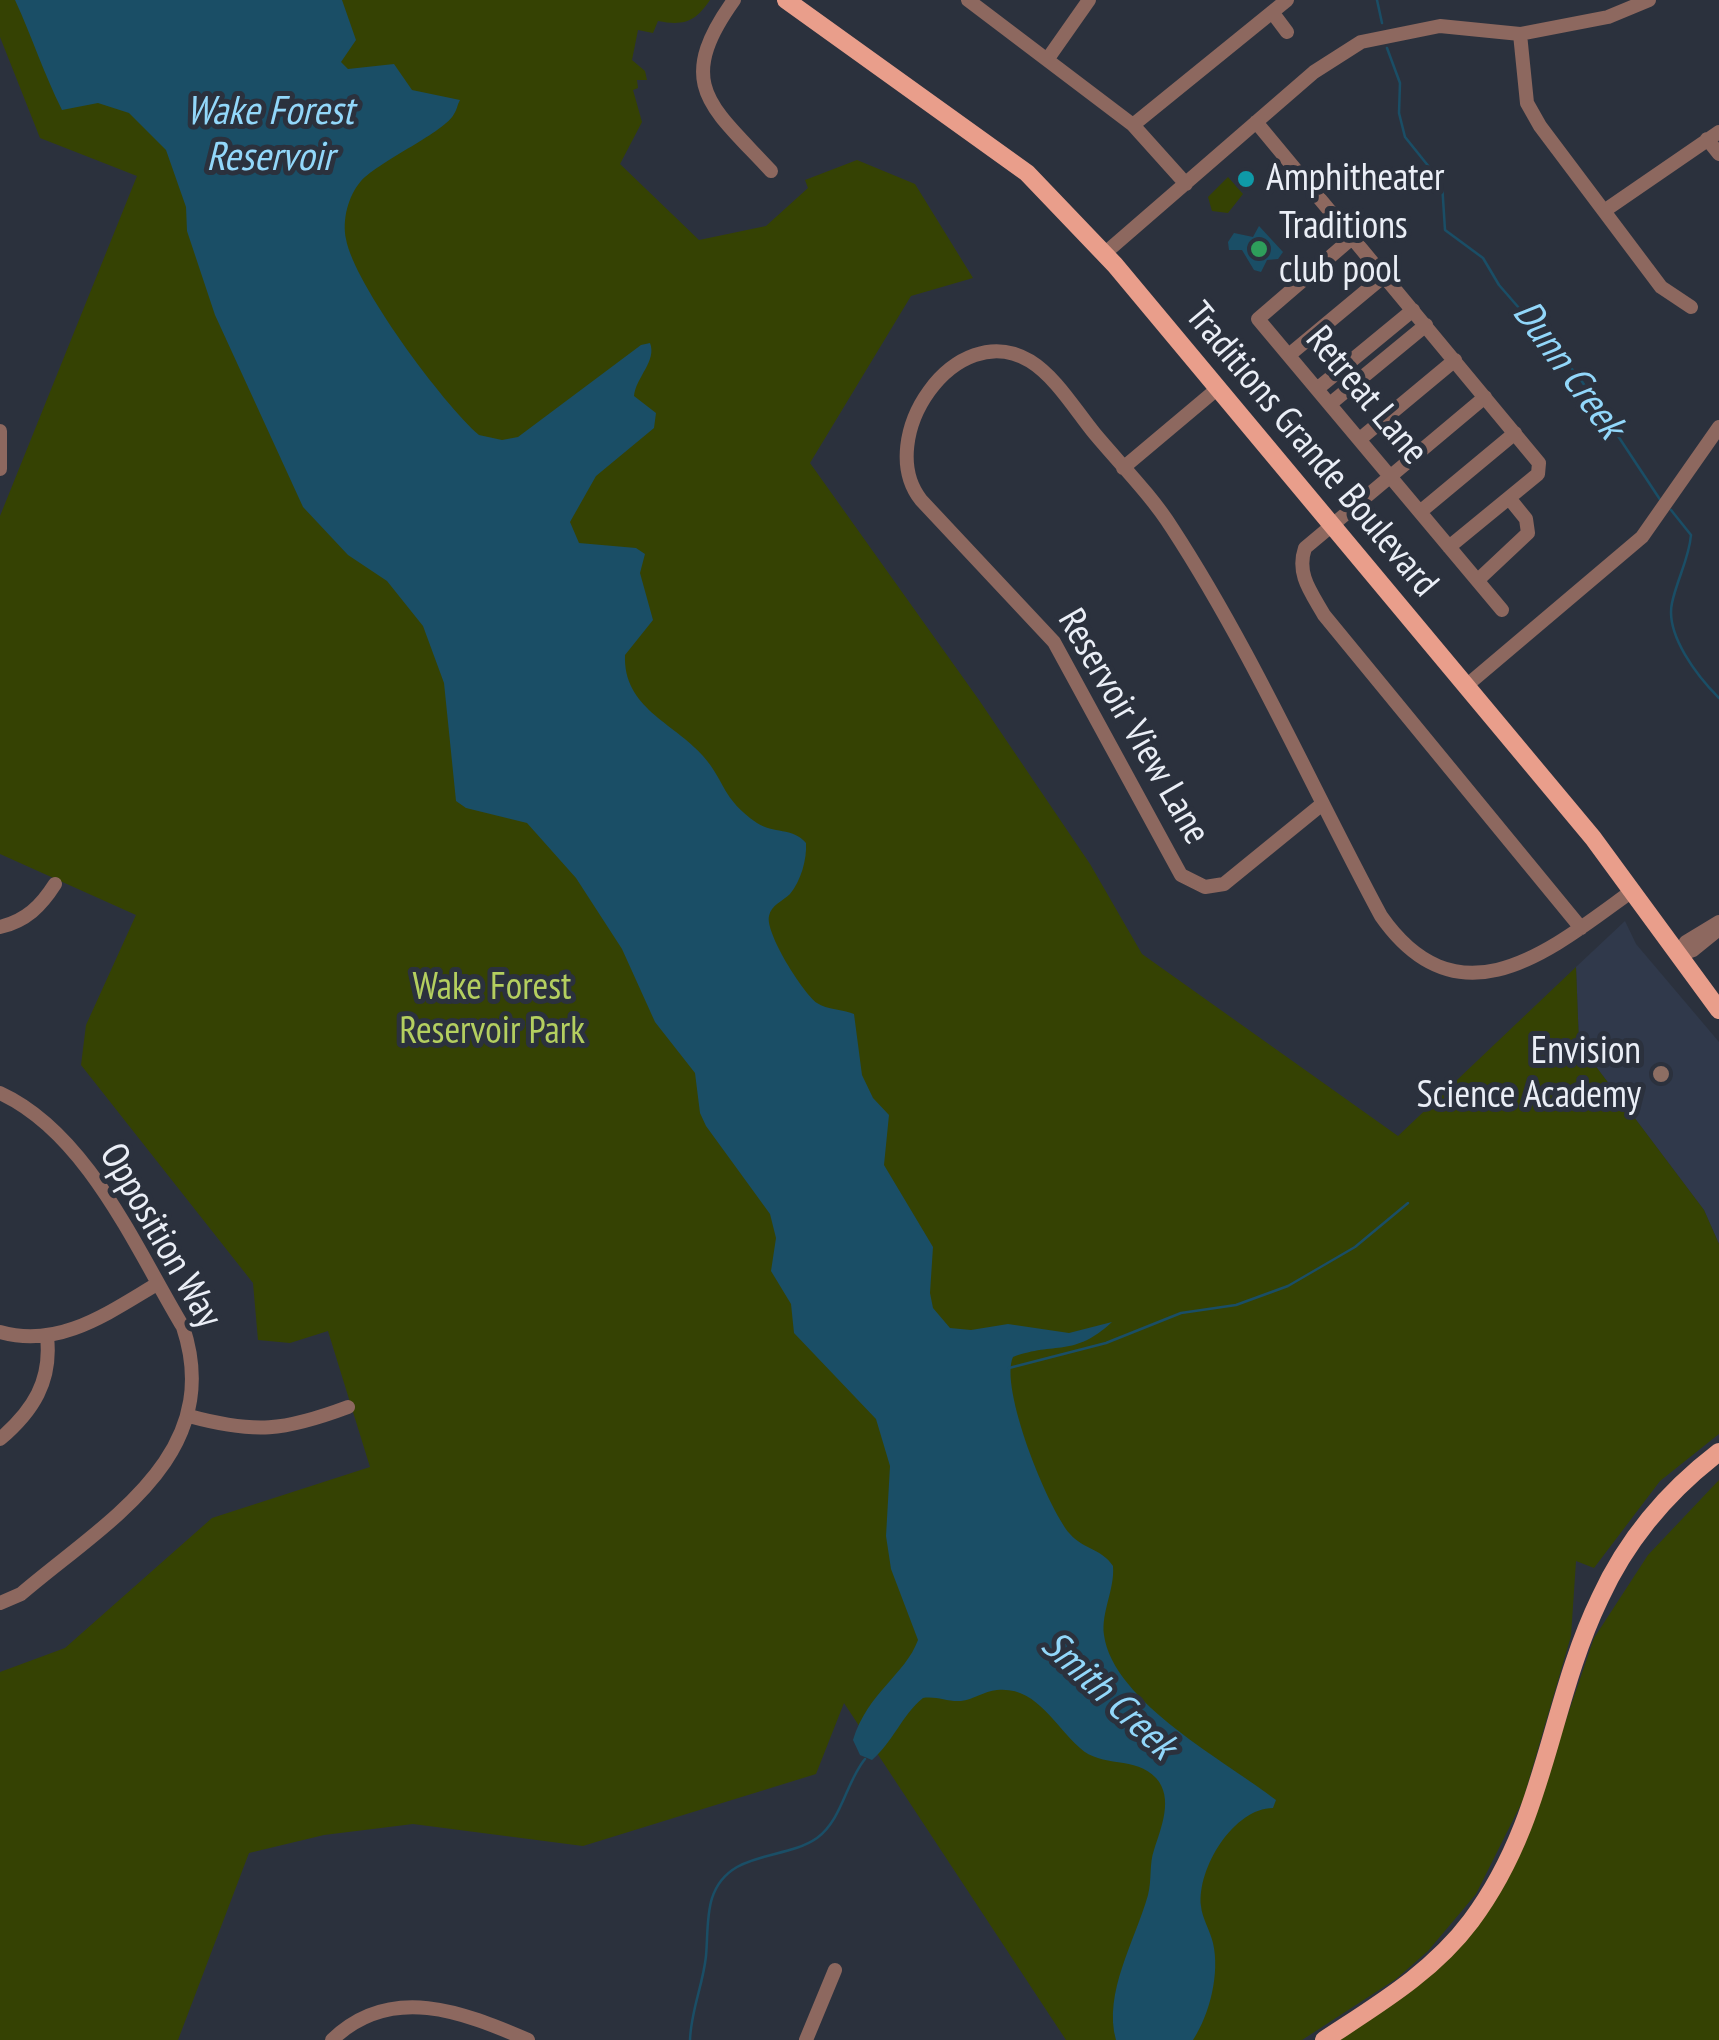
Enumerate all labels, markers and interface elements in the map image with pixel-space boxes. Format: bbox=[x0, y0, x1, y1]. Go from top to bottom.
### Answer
water label: Wake Forest Reservoir bbox=[186, 89, 354, 183]
place label: Amphitheater bbox=[1266, 156, 1445, 202]
marker: Amphitheater bbox=[1235, 168, 1257, 190]
place label: Traditions club pool bbox=[1279, 204, 1408, 294]
marker: Traditions club pool bbox=[1248, 238, 1270, 260]
water label: Dunn Creek bbox=[1502, 292, 1634, 448]
street label: Traditions Grande Boulevard bbox=[1175, 294, 1447, 606]
street label: Retreat Lane bbox=[1295, 318, 1437, 474]
street label: Reservoir View Lane bbox=[1047, 601, 1219, 853]
park label: Wake Forest Reservoir Park bbox=[399, 965, 585, 1054]
place label: Envision Science Academy bbox=[1416, 1029, 1641, 1118]
marker: Envision Science Academy bbox=[1650, 1063, 1672, 1085]
street label: Opposition Way bbox=[89, 1136, 231, 1336]
water label: Smith Creek bbox=[1031, 1622, 1185, 1770]

